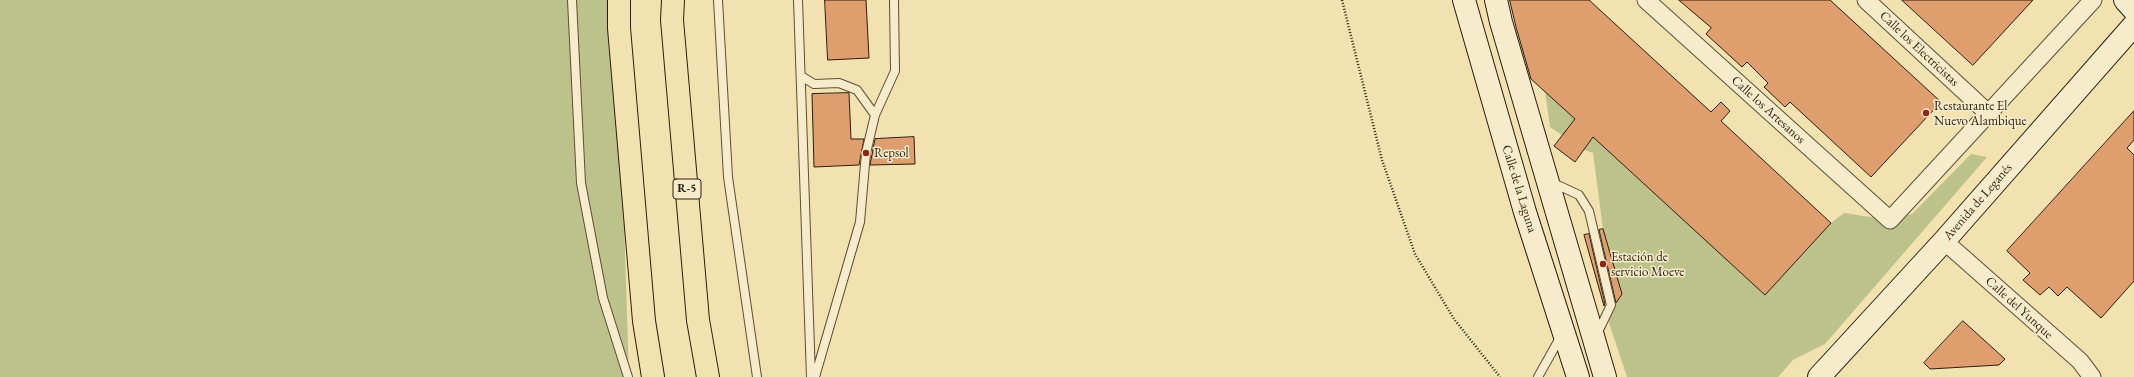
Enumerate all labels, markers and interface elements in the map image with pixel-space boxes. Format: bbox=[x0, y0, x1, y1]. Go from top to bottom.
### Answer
street label: Calle los Electricistas bbox=[1876, 8, 1962, 90]
street label: Calle los Artesanos bbox=[1728, 73, 1808, 147]
place label: Restaurante El Nuevo Alambique bbox=[1934, 98, 2027, 129]
marker: Restaurante El Nuevo Alambique bbox=[1921, 108, 1931, 118]
street label: Calle de la Laguna bbox=[1498, 143, 1540, 235]
place label: Repsol bbox=[874, 145, 909, 161]
marker: Repsol bbox=[861, 148, 871, 158]
street label: Avenida de Leganés bbox=[1940, 160, 2016, 244]
road number: R-5 bbox=[673, 179, 701, 199]
place label: Estación de servicio Moeve bbox=[1611, 249, 1684, 280]
marker: Estación de servicio Moeve bbox=[1598, 259, 1608, 269]
street label: Calle del Yunque bbox=[1982, 274, 2056, 342]

